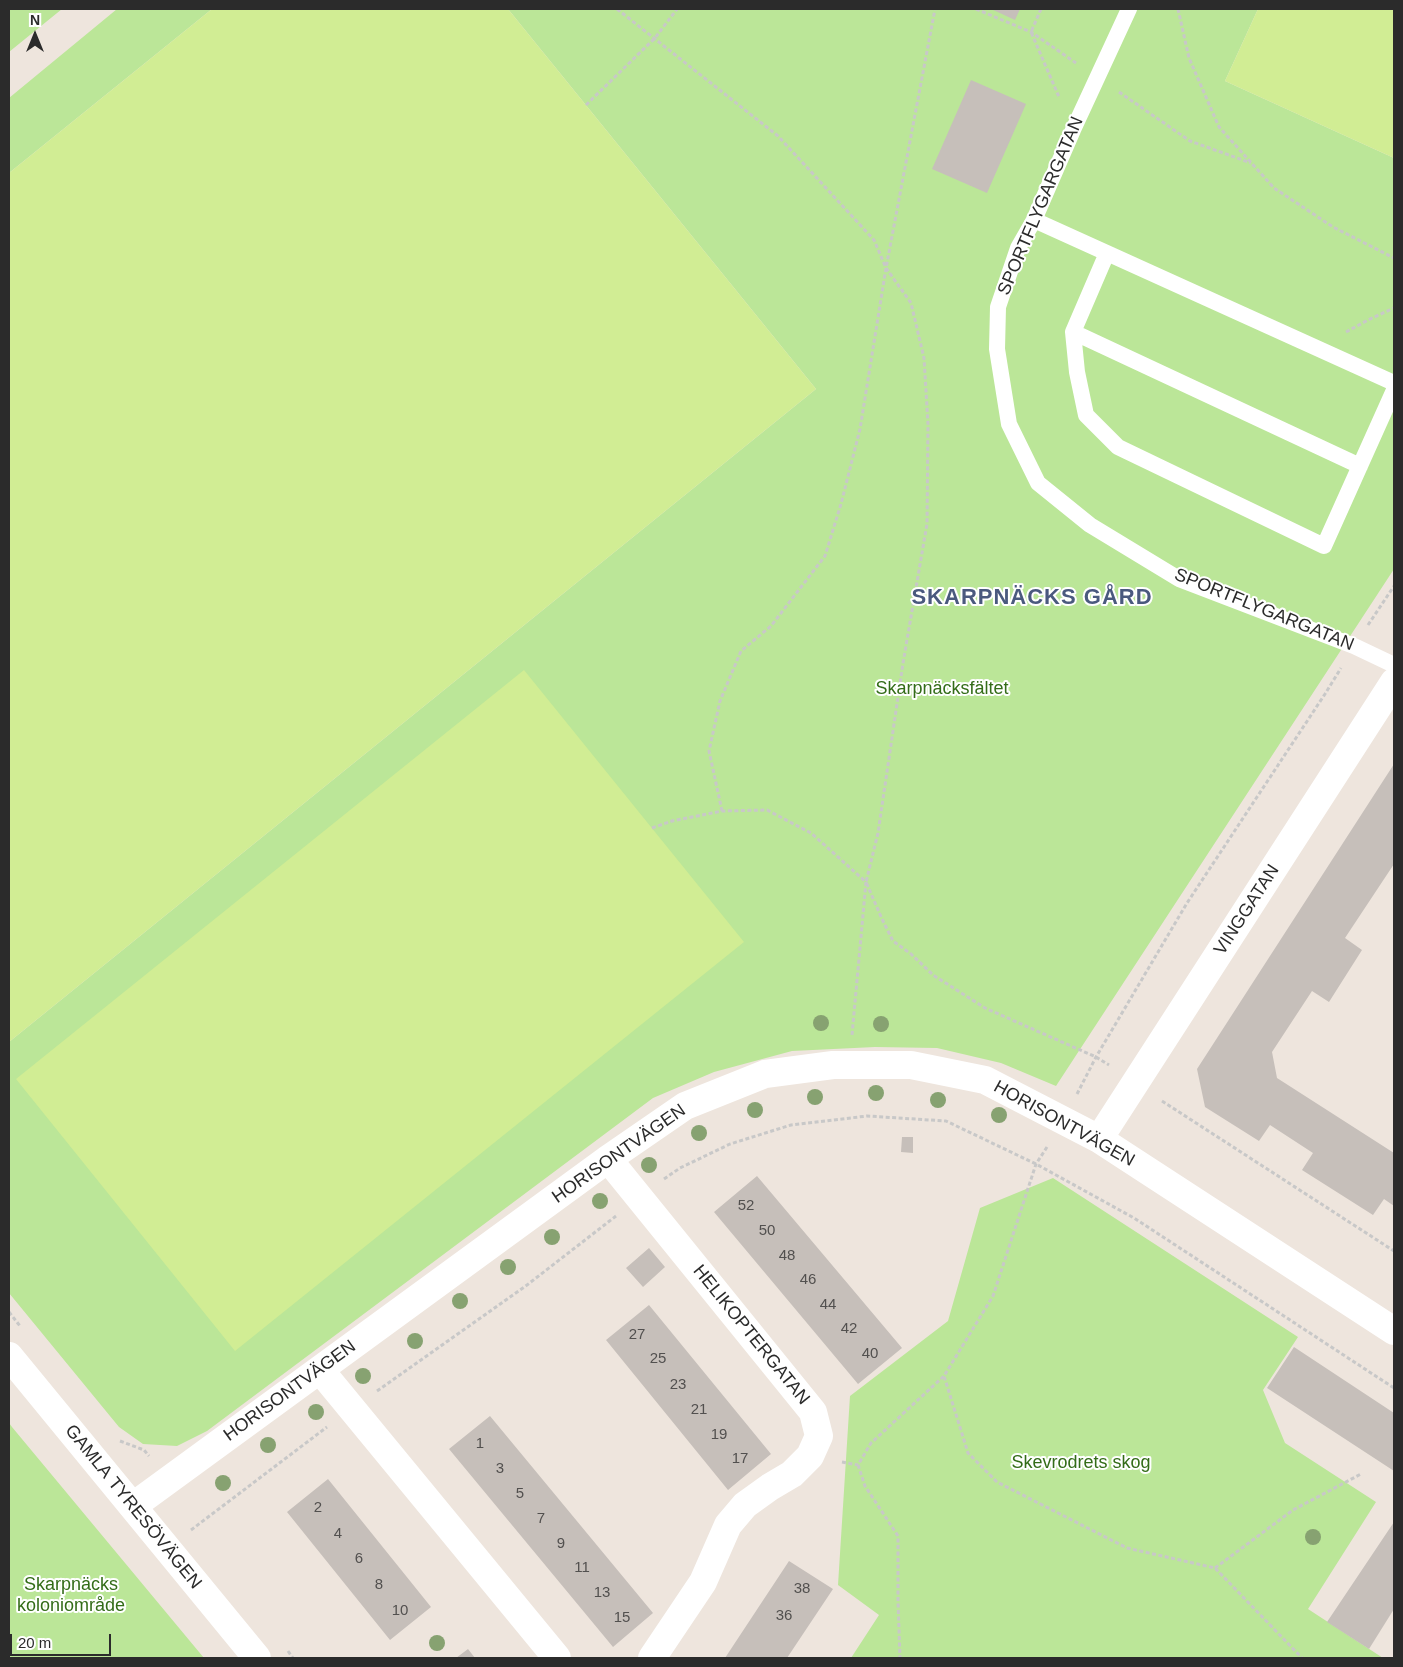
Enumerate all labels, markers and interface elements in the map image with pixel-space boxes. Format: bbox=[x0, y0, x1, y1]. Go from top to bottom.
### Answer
north arrow bbox=[10, 10, 60, 60]
text: N bbox=[30, 12, 40, 28]
street label: SPORTFLYGARGATAN bbox=[994, 114, 1088, 298]
street label: SPORTFLYGARGATAN bbox=[1171, 564, 1357, 656]
district label: SKARPNÄCKS GÅRD bbox=[910, 585, 1154, 611]
park label: Skarpnäcksfältet bbox=[875, 678, 1009, 700]
street label: VINGGATAN bbox=[1210, 861, 1284, 959]
street label: HORISONTVÄGEN bbox=[990, 1076, 1138, 1172]
street label: HORISONTVÄGEN bbox=[548, 1100, 690, 1208]
house number: 52 bbox=[738, 1197, 754, 1215]
house number: 50 bbox=[759, 1222, 775, 1240]
house number: 48 bbox=[779, 1247, 795, 1265]
street label: HELIKOPTERGATAN bbox=[688, 1261, 814, 1409]
house number: 46 bbox=[800, 1271, 816, 1289]
house number: 44 bbox=[820, 1296, 836, 1314]
house number: 42 bbox=[841, 1320, 857, 1338]
house number: 27 bbox=[629, 1326, 645, 1344]
street label: HORISONTVÄGEN bbox=[220, 1336, 360, 1446]
house number: 40 bbox=[862, 1345, 878, 1363]
house number: 25 bbox=[650, 1350, 666, 1368]
house number: 23 bbox=[670, 1376, 686, 1394]
house number: 21 bbox=[691, 1401, 707, 1419]
street label: GAMLA TYRESÖVÄGEN bbox=[60, 1421, 206, 1593]
house number: 19 bbox=[711, 1426, 727, 1444]
house number: 1 bbox=[476, 1435, 484, 1453]
house number: 17 bbox=[732, 1450, 748, 1468]
park label: Skevrodrets skog bbox=[1011, 1452, 1151, 1474]
house number: 3 bbox=[496, 1460, 504, 1478]
house number: 5 bbox=[516, 1485, 524, 1503]
house number: 2 bbox=[314, 1499, 322, 1517]
house number: 7 bbox=[537, 1510, 545, 1528]
house number: 4 bbox=[334, 1525, 342, 1543]
house number: 9 bbox=[557, 1535, 565, 1553]
house number: 6 bbox=[355, 1550, 363, 1568]
house number: 11 bbox=[574, 1559, 590, 1577]
park label: Skarpnäcks koloniområde bbox=[17, 1574, 125, 1616]
house number: 8 bbox=[375, 1576, 383, 1594]
house number: 38 bbox=[794, 1580, 810, 1598]
house number: 13 bbox=[594, 1584, 610, 1602]
house number: 10 bbox=[392, 1602, 408, 1620]
house number: 36 bbox=[776, 1607, 792, 1625]
house number: 15 bbox=[614, 1609, 630, 1627]
scale bar bbox=[12, 1624, 114, 1656]
text: 20 m bbox=[18, 1634, 51, 1651]

